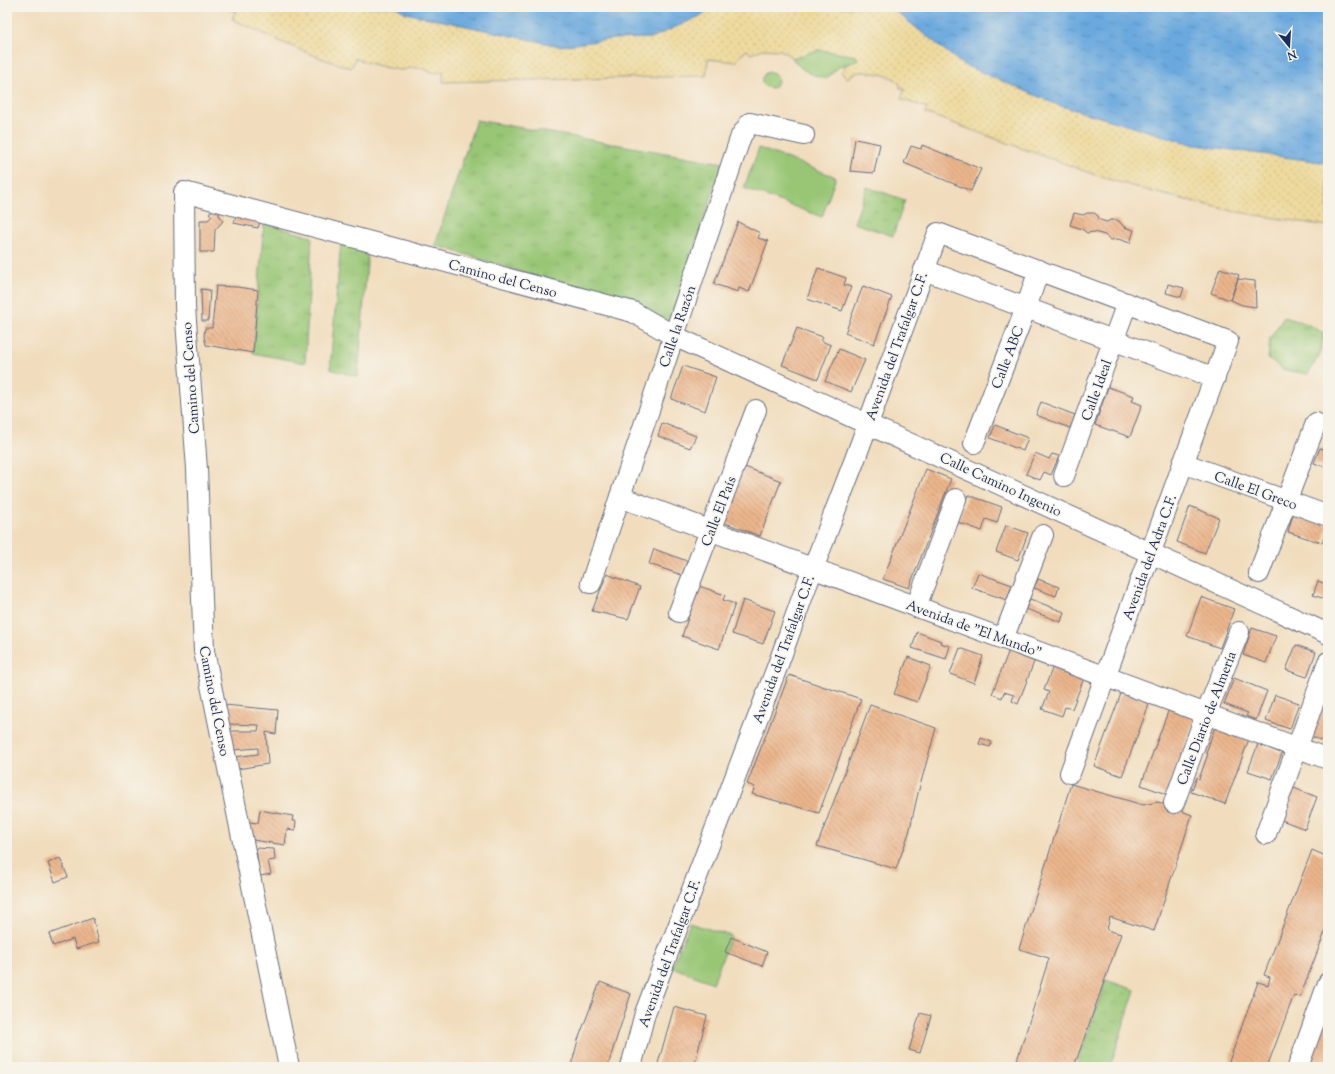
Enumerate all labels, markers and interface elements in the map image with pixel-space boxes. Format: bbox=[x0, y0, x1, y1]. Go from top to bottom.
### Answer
north arrow bbox=[1269, 26, 1309, 66]
text: N bbox=[1285, 45, 1299, 64]
street label: Camino del Censo bbox=[446, 256, 559, 304]
street label: Avenida del Trafalgar C.F. bbox=[862, 270, 934, 424]
street label: Calle la Razón bbox=[655, 283, 702, 370]
street label: Camino del Censo bbox=[178, 321, 206, 434]
street label: Calle ABC bbox=[988, 323, 1030, 392]
street label: Calle Ideal bbox=[1078, 357, 1118, 424]
street label: Calle Camino Ingenio bbox=[936, 449, 1065, 523]
street label: Calle El Greco bbox=[1211, 468, 1300, 516]
street label: Calle El País bbox=[697, 474, 742, 550]
street label: Avenida del Adra C.F. bbox=[1119, 492, 1183, 623]
street label: Avenida del Trafalgar C.F. bbox=[749, 573, 821, 727]
street label: Avenida de "El Mundo" bbox=[903, 596, 1044, 664]
street label: Camino del Censo bbox=[193, 645, 234, 759]
street label: Calle Diario de Almería bbox=[1173, 648, 1243, 789]
street label: Avenida del Trafalgar C.F. bbox=[635, 877, 707, 1031]

